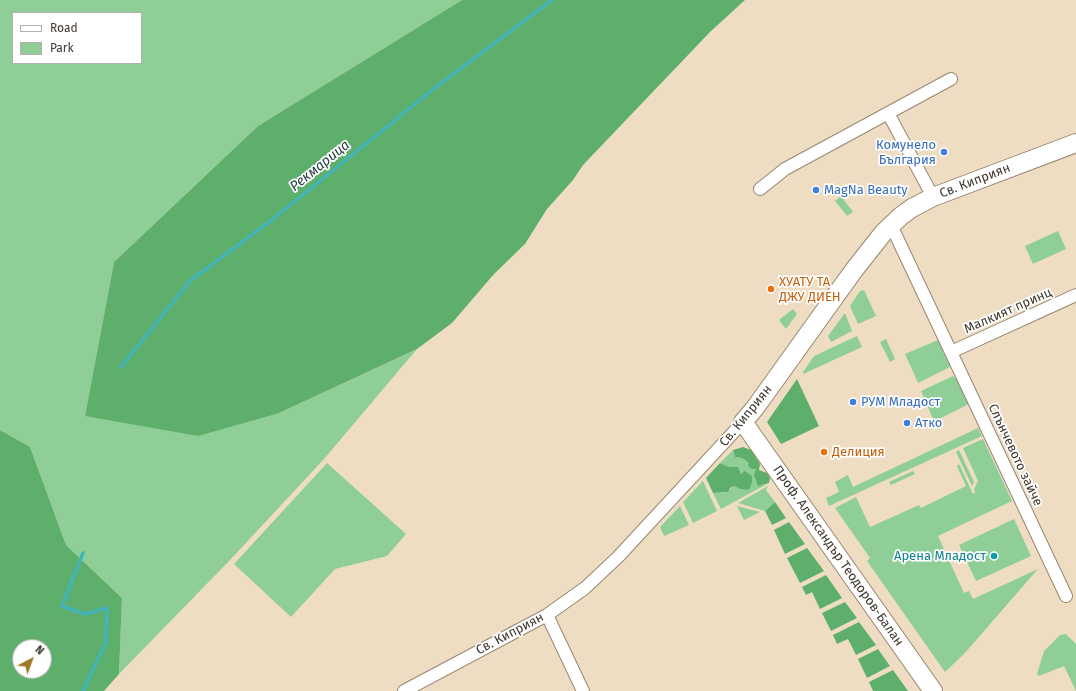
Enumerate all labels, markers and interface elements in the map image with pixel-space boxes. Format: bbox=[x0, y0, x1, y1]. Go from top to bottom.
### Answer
legend bbox=[12, 12, 142, 64]
text: Road bbox=[50, 21, 78, 35]
text: Park bbox=[50, 41, 74, 55]
water label: Рекмарица bbox=[287, 137, 353, 195]
place label: Комунело България bbox=[876, 137, 936, 168]
marker: Комунело България bbox=[939, 147, 949, 157]
street label: Св. Киприян bbox=[937, 160, 1013, 202]
place label: MagNa Beauty bbox=[824, 182, 908, 198]
marker: MagNa Beauty bbox=[811, 185, 821, 195]
place label: ХУАТУ ТА ДЖУ ДИЕН bbox=[779, 274, 841, 305]
marker: ХУАТУ ТА ДЖУ ДИЕН bbox=[766, 284, 776, 294]
street label: Малкият принц bbox=[962, 285, 1054, 337]
street label: Св. Киприян bbox=[716, 382, 776, 450]
place label: РУМ Младост bbox=[861, 394, 940, 410]
marker: РУМ Младост bbox=[848, 397, 858, 407]
street label: Слънчевото зайче bbox=[984, 401, 1046, 509]
place label: Атко bbox=[915, 415, 942, 431]
marker: Атко bbox=[902, 418, 912, 428]
place label: Делиция bbox=[832, 444, 885, 460]
marker: Делиция bbox=[819, 447, 829, 457]
street label: Проф. Александър Теодоров-Балан bbox=[769, 463, 907, 649]
place label: Арена Младост bbox=[894, 548, 986, 564]
marker: Арена Младост bbox=[989, 551, 999, 561]
street label: Св. Киприян bbox=[473, 610, 547, 658]
north arrow bbox=[12, 639, 52, 679]
text: N bbox=[33, 643, 47, 658]

